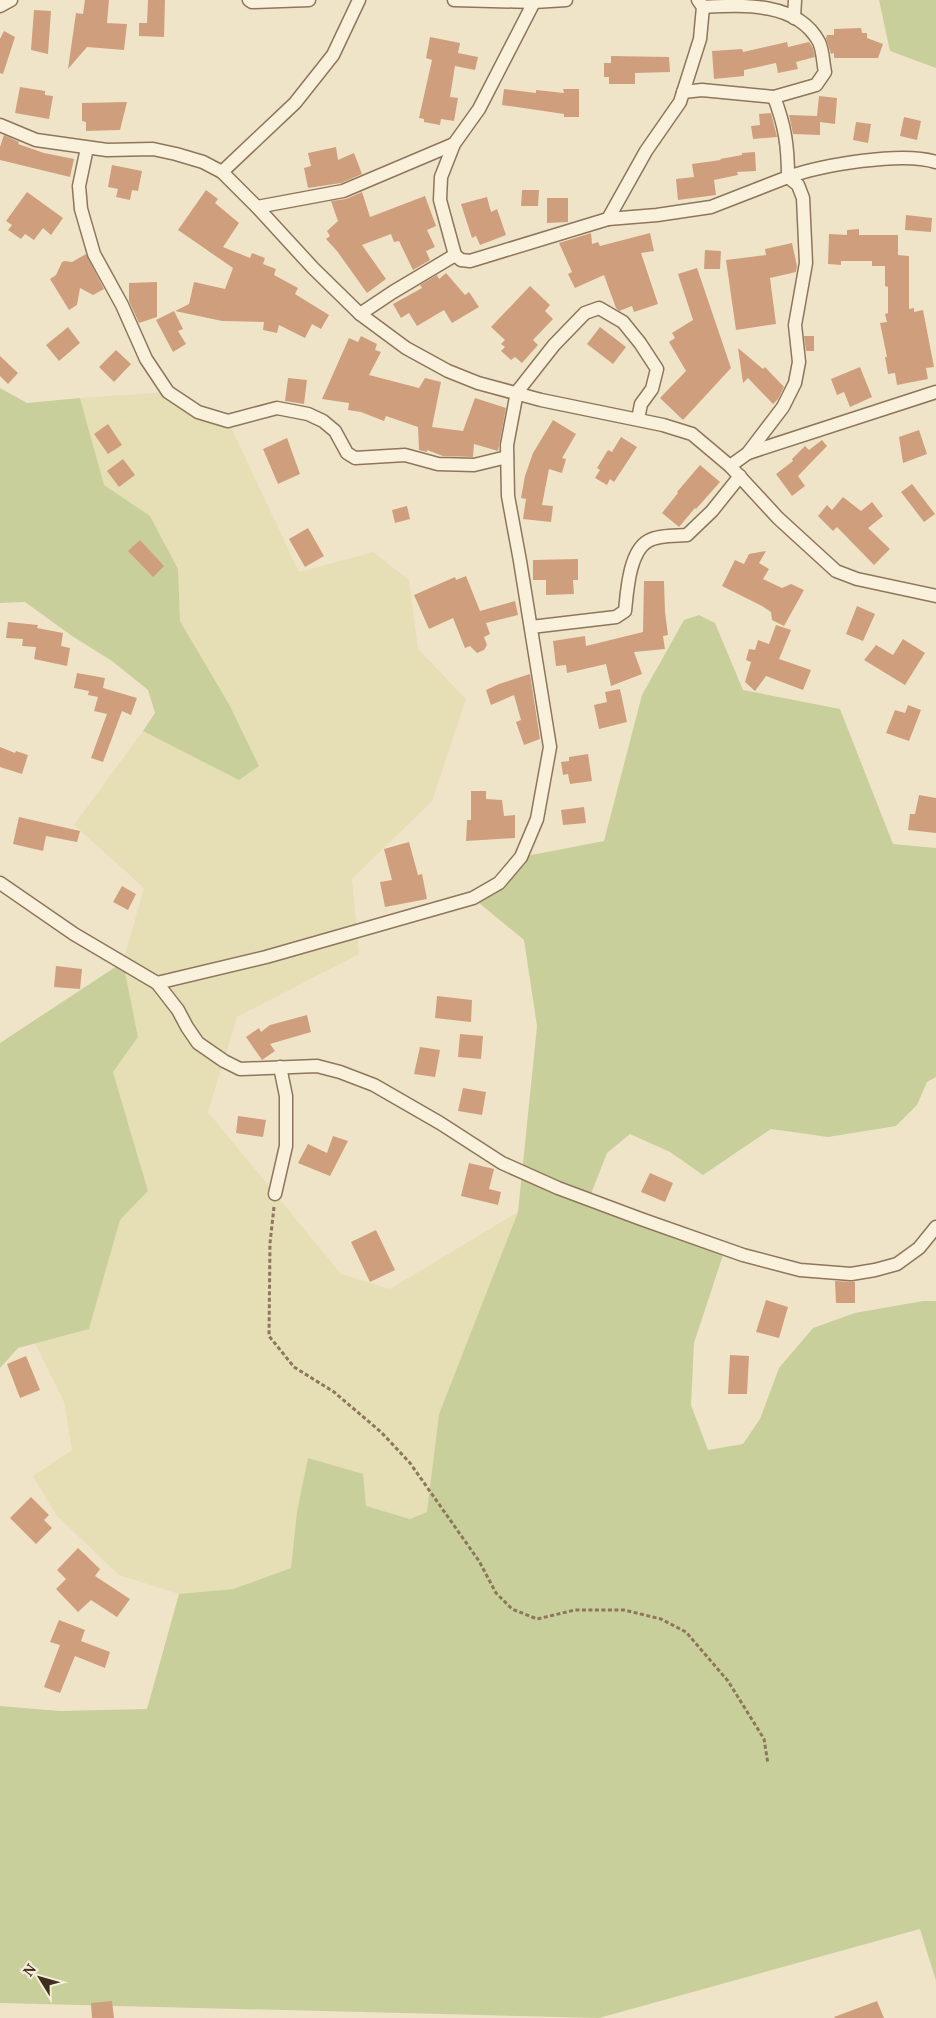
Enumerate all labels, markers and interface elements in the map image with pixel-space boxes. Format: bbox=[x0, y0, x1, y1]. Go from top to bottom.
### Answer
north arrow bbox=[15, 1953, 65, 2003]
text: N bbox=[18, 1960, 40, 1980]

